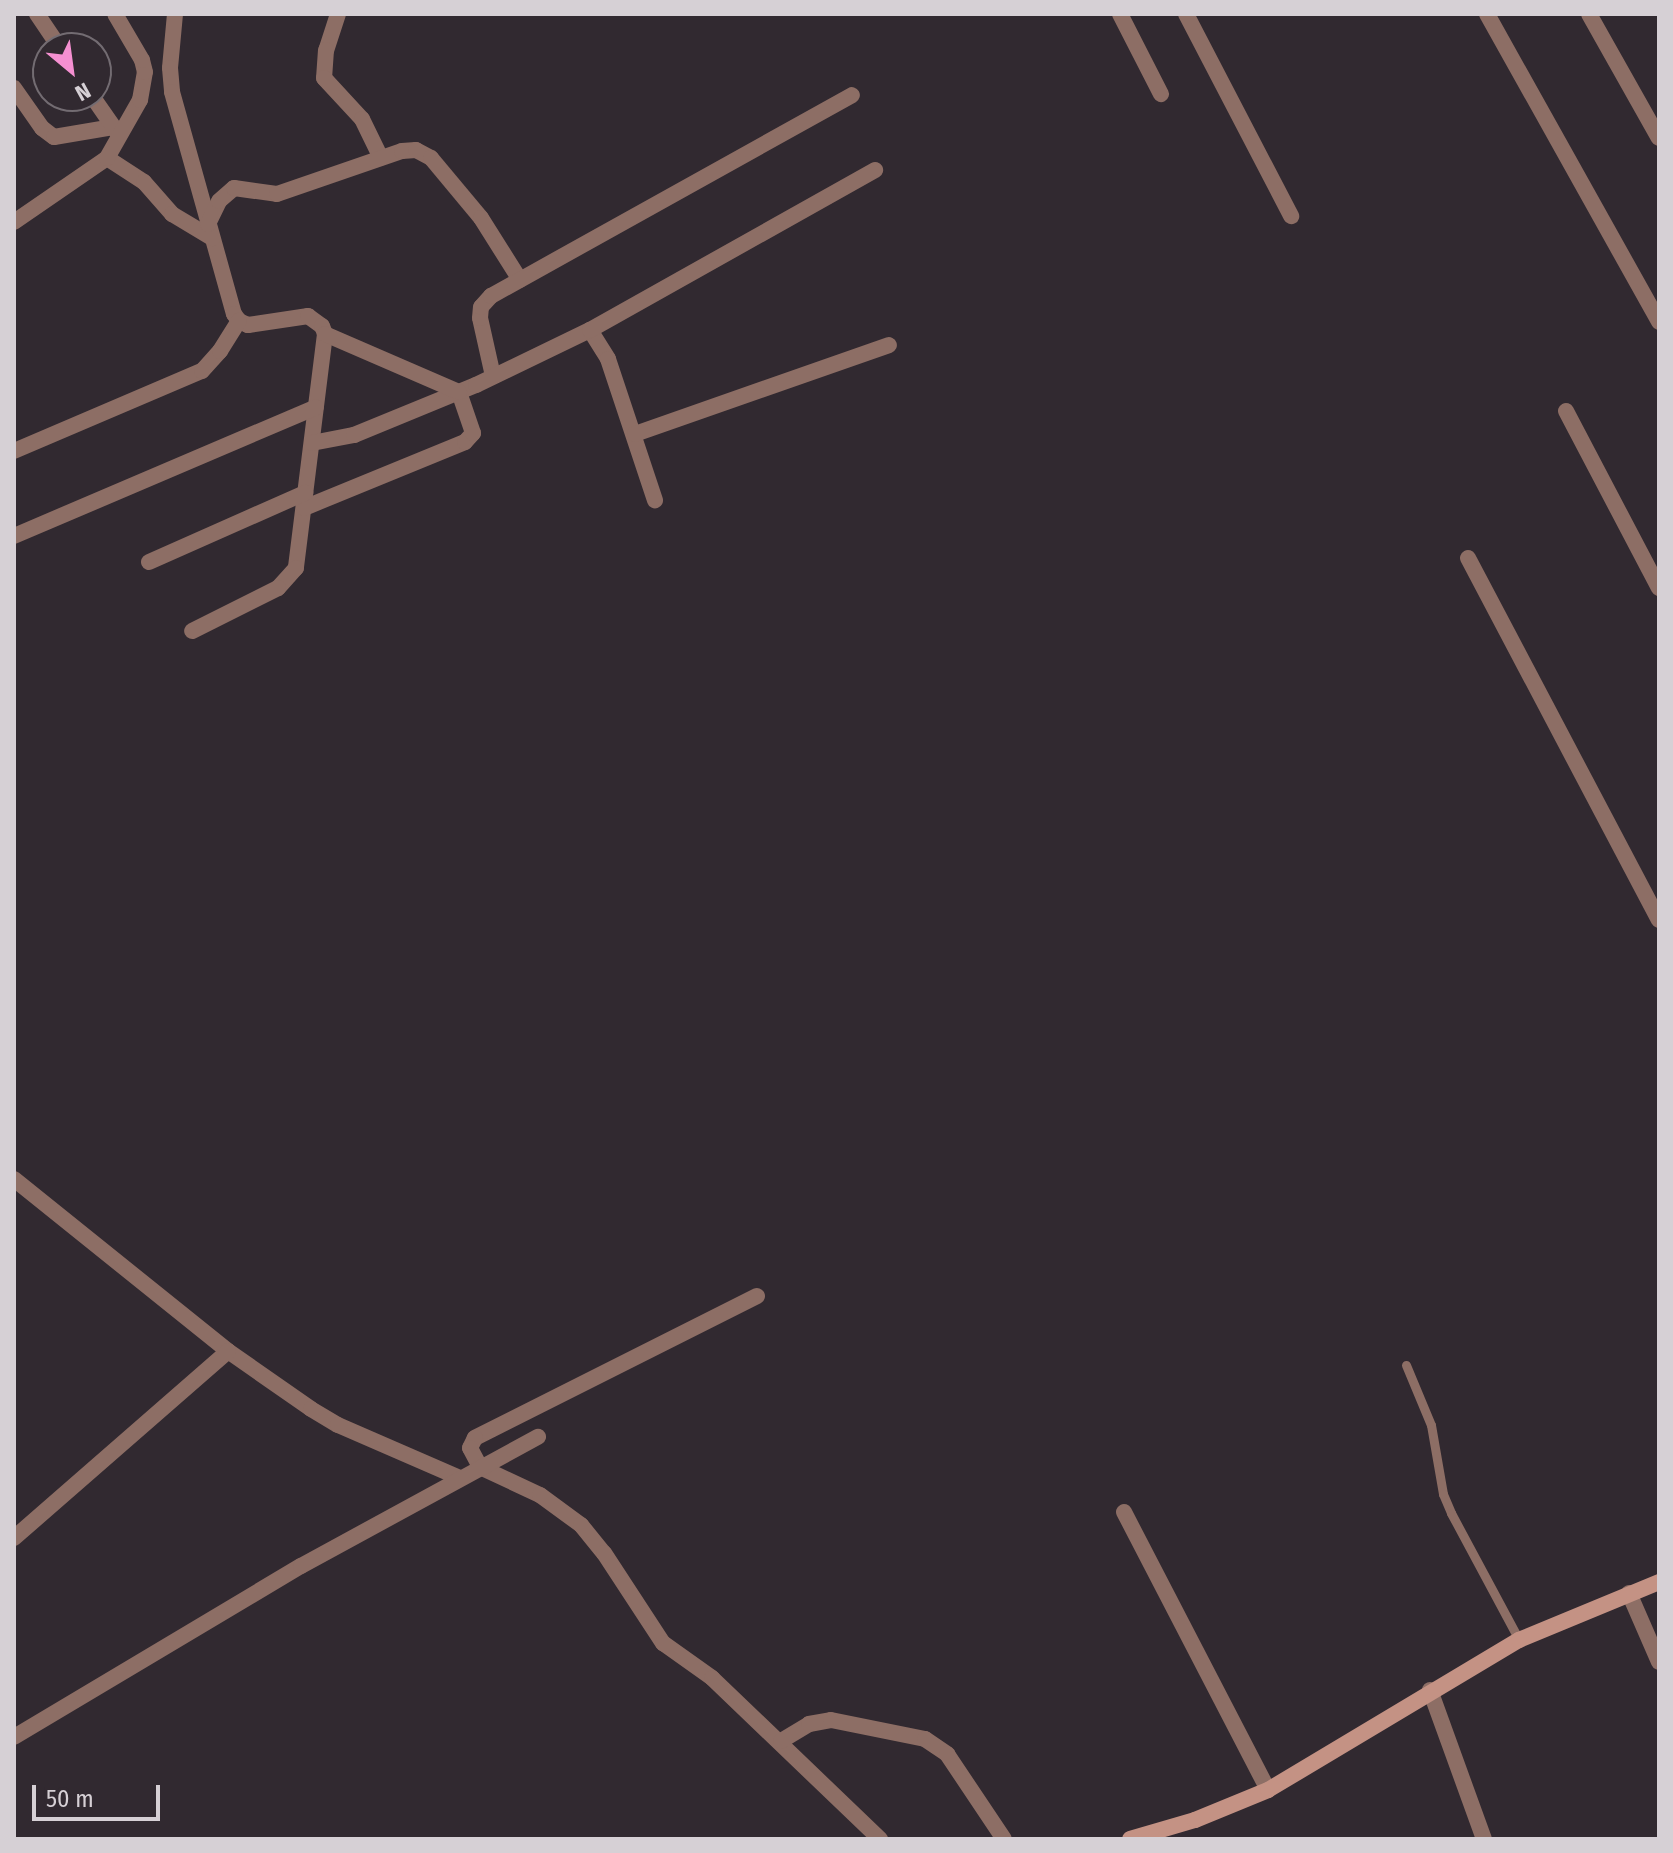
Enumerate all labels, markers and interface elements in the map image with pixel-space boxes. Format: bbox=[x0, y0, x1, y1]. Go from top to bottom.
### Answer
north arrow bbox=[32, 32, 112, 112]
text: N bbox=[71, 77, 95, 107]
scale bar bbox=[36, 1769, 164, 1819]
text: 50 m bbox=[46, 1785, 94, 1813]

